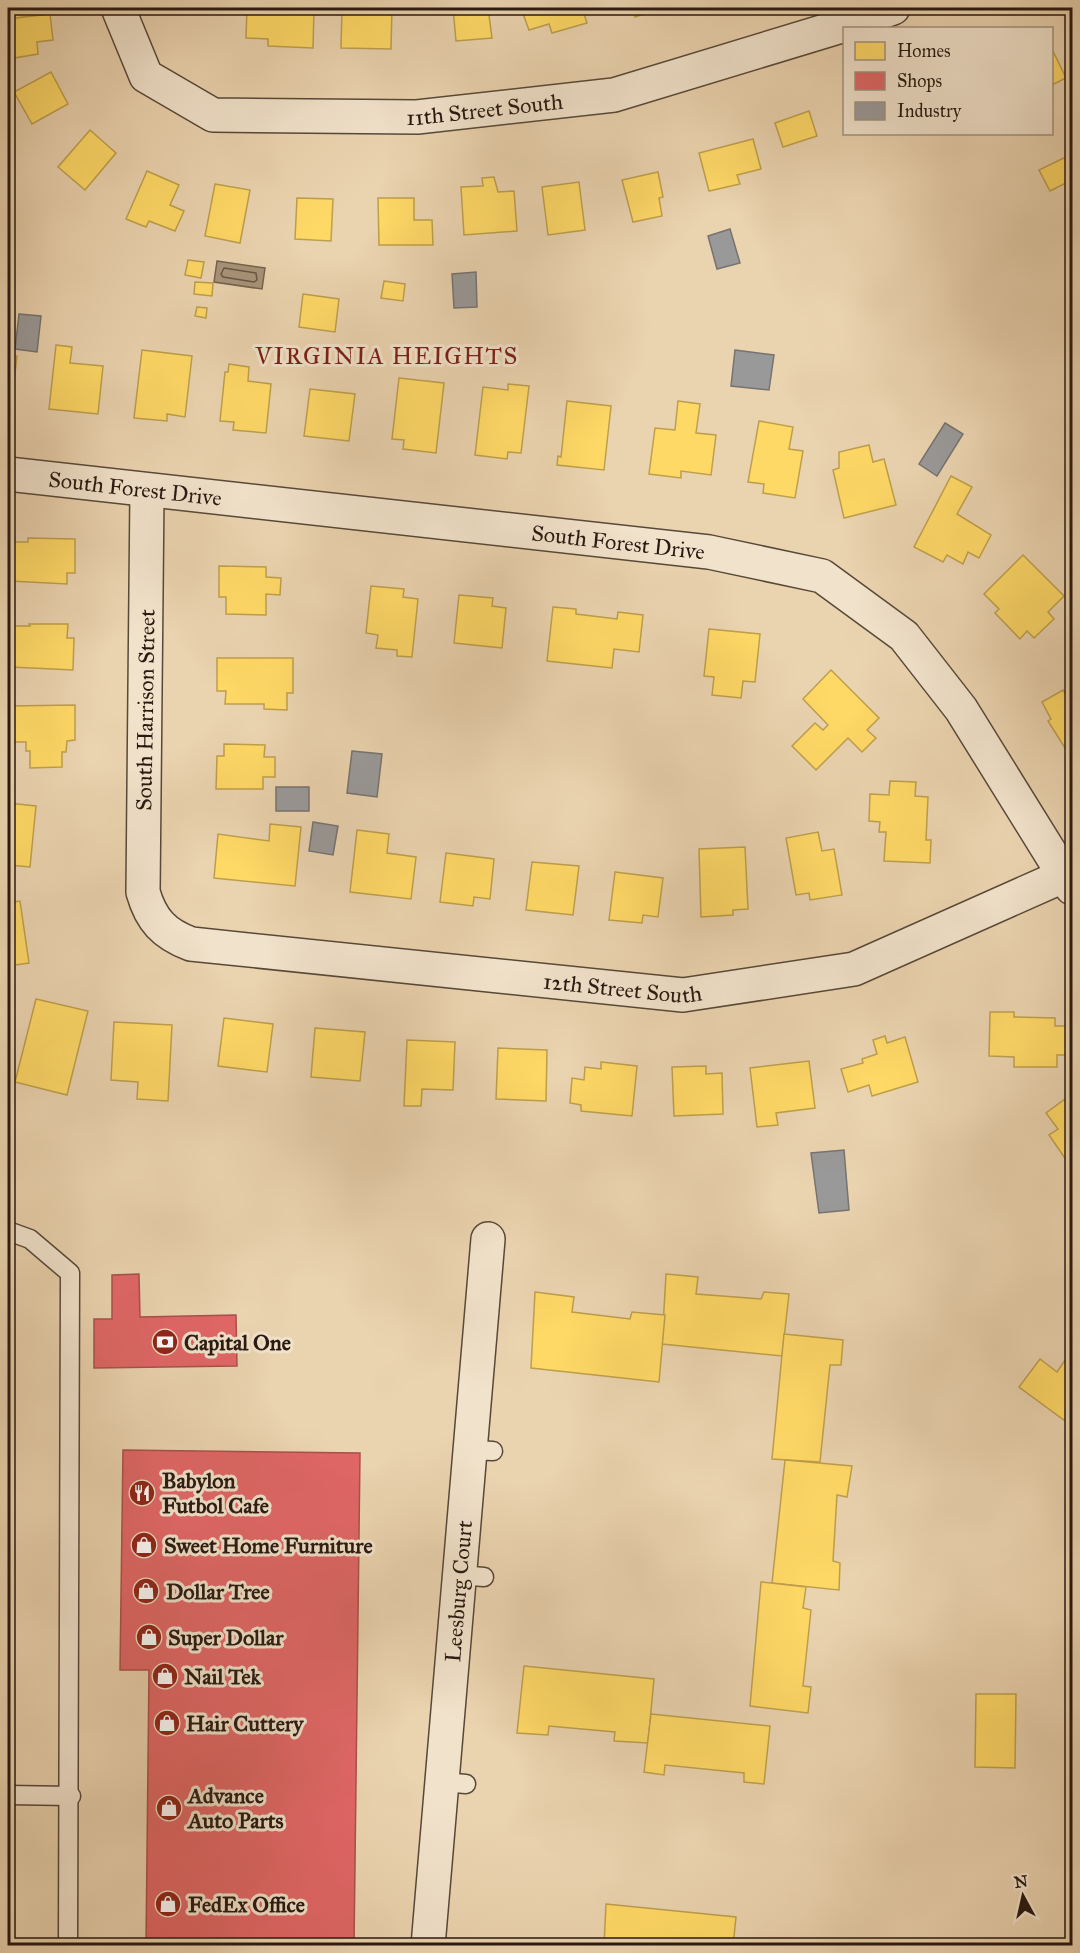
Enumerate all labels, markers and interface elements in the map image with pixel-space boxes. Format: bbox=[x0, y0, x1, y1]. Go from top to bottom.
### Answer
legend bbox=[843, 27, 1053, 135]
text: Homes bbox=[897, 40, 951, 62]
text: Shops bbox=[897, 70, 942, 92]
street label: 11th Street South bbox=[406, 88, 564, 131]
text: Industry bbox=[897, 100, 962, 122]
district label: VIRGINIA HEIGHTS bbox=[254, 341, 519, 371]
street label: South Forest Drive bbox=[47, 466, 223, 512]
street label: South Forest Drive bbox=[530, 519, 706, 565]
street label: South Harrison Street bbox=[130, 609, 161, 811]
street label: 12th Street South bbox=[542, 968, 704, 1009]
bank icon: Capital One bbox=[150, 1327, 180, 1357]
place label: Capital One bbox=[184, 1329, 291, 1356]
place label: Babylon Futbol Cafe bbox=[162, 1467, 269, 1519]
restaurant icon: Babylon Futbol Cafe bbox=[127, 1478, 157, 1508]
street label: Leesburg Court bbox=[439, 1519, 478, 1663]
shop icon: Sweet Home Furniture bbox=[129, 1530, 159, 1560]
place label: Sweet Home Furniture bbox=[164, 1532, 373, 1559]
shop icon: Dollar Tree bbox=[131, 1576, 161, 1606]
place label: Dollar Tree bbox=[166, 1578, 270, 1605]
shop icon: Super Dollar bbox=[134, 1622, 164, 1652]
place label: Super Dollar bbox=[168, 1624, 284, 1651]
shop icon: Nail Tek bbox=[150, 1661, 180, 1691]
place label: Nail Tek bbox=[184, 1663, 262, 1690]
shop icon: Hair Cuttery bbox=[152, 1708, 182, 1738]
place label: Hair Cuttery bbox=[186, 1710, 305, 1737]
place label: Advance Auto Parts bbox=[186, 1782, 284, 1834]
shop icon: Advance Auto Parts bbox=[154, 1793, 184, 1823]
north arrow bbox=[993, 1866, 1053, 1926]
text: N bbox=[1013, 1871, 1029, 1892]
shop icon: FedEx Office bbox=[153, 1889, 183, 1919]
place label: FedEx Office bbox=[188, 1891, 305, 1918]

